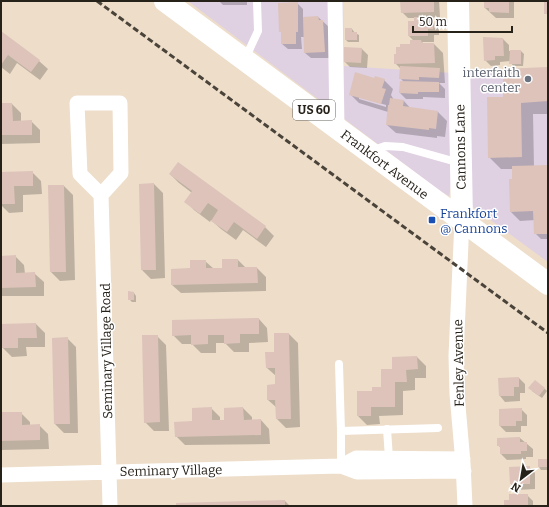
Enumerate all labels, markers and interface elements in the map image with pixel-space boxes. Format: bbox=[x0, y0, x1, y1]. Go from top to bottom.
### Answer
scale bar bbox=[413, 8, 512, 34]
text: 50 m bbox=[419, 15, 448, 29]
place label: interfaith center bbox=[463, 65, 520, 95]
marker: interfaith center bbox=[523, 74, 533, 84]
road number: US 60 bbox=[293, 100, 335, 120]
street label: Cannons Lane bbox=[452, 104, 469, 190]
street label: Frankfort Avenue bbox=[338, 127, 431, 202]
place label: Frankfort @ Cannons bbox=[440, 206, 508, 236]
marker: Frankfort @ Cannons bbox=[427, 215, 437, 225]
street label: Seminary Village Road bbox=[98, 283, 115, 419]
street label: Fenley Avenue bbox=[450, 319, 467, 407]
north arrow bbox=[501, 459, 541, 499]
street label: Seminary Village bbox=[120, 462, 222, 479]
text: N bbox=[509, 479, 523, 495]

